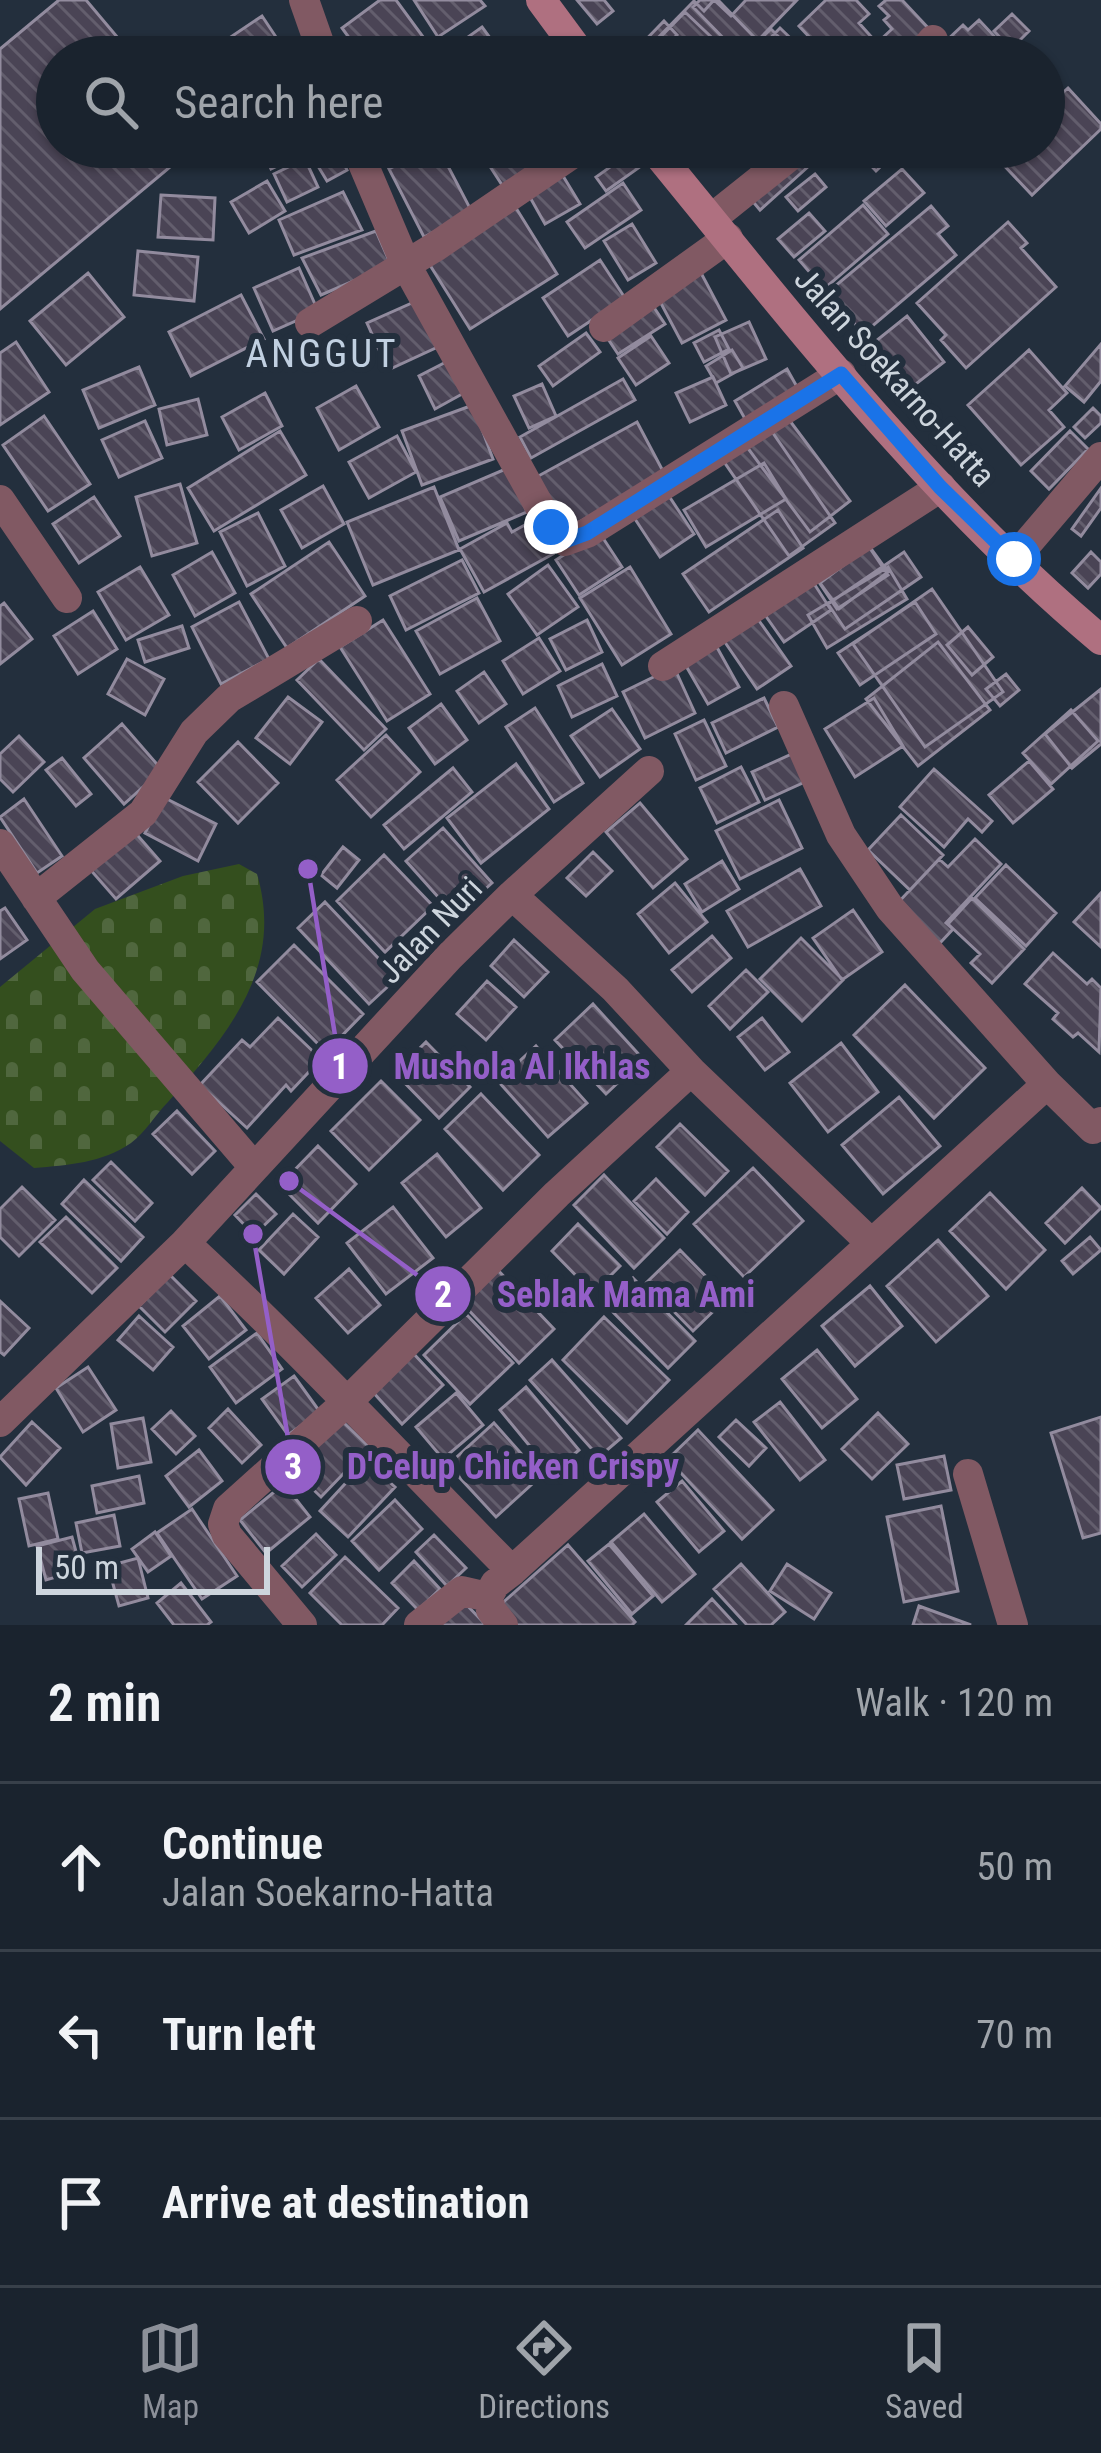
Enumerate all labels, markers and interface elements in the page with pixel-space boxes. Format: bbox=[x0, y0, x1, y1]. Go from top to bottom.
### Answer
search box bbox=[36, 36, 1065, 168]
icon: search bbox=[78, 69, 144, 135]
text: Search here bbox=[174, 76, 383, 129]
street label: Jalan Soekarno-Hatta bbox=[787, 260, 1003, 494]
district label: ANGGUT bbox=[246, 331, 398, 377]
route end bbox=[524, 500, 578, 554]
route start bbox=[987, 532, 1041, 586]
street label: Jalan Nuri bbox=[370, 869, 490, 991]
callout: Mushola Al Ikhlas bbox=[310, 1030, 675, 1102]
text: 1 bbox=[331, 1046, 349, 1088]
text: Mushola Al Ikhlas bbox=[393, 1046, 651, 1088]
callout: Seblak Mama Ami bbox=[413, 1258, 780, 1330]
text: 2 bbox=[434, 1274, 452, 1316]
text: Seblak Mama Ami bbox=[497, 1274, 755, 1316]
callout: D'Celup Chicken Crispy bbox=[263, 1431, 703, 1503]
text: 3 bbox=[284, 1446, 302, 1488]
text: D'Celup Chicken Crispy bbox=[347, 1446, 679, 1488]
scale bar bbox=[36, 1541, 270, 1594]
text: 50 m bbox=[54, 1548, 119, 1587]
text: 2 min bbox=[48, 1674, 161, 1733]
text: Walk · 120 m bbox=[855, 1680, 1053, 1726]
text: Continue bbox=[162, 1817, 323, 1870]
icon: ahead bbox=[48, 1834, 114, 1900]
text: 50 m bbox=[976, 1844, 1053, 1890]
text: Jalan Soekarno-Hatta bbox=[162, 1870, 494, 1916]
icon: left bbox=[48, 2002, 114, 2068]
text: Turn left bbox=[162, 2008, 316, 2061]
text: 70 m bbox=[976, 2012, 1053, 2058]
icon: arrive bbox=[48, 2170, 114, 2236]
text: Arrive at destination bbox=[162, 2176, 530, 2229]
tab: Map bbox=[137, 2315, 203, 2426]
tab: Directions bbox=[478, 2315, 610, 2426]
tab: Saved bbox=[885, 2315, 964, 2426]

